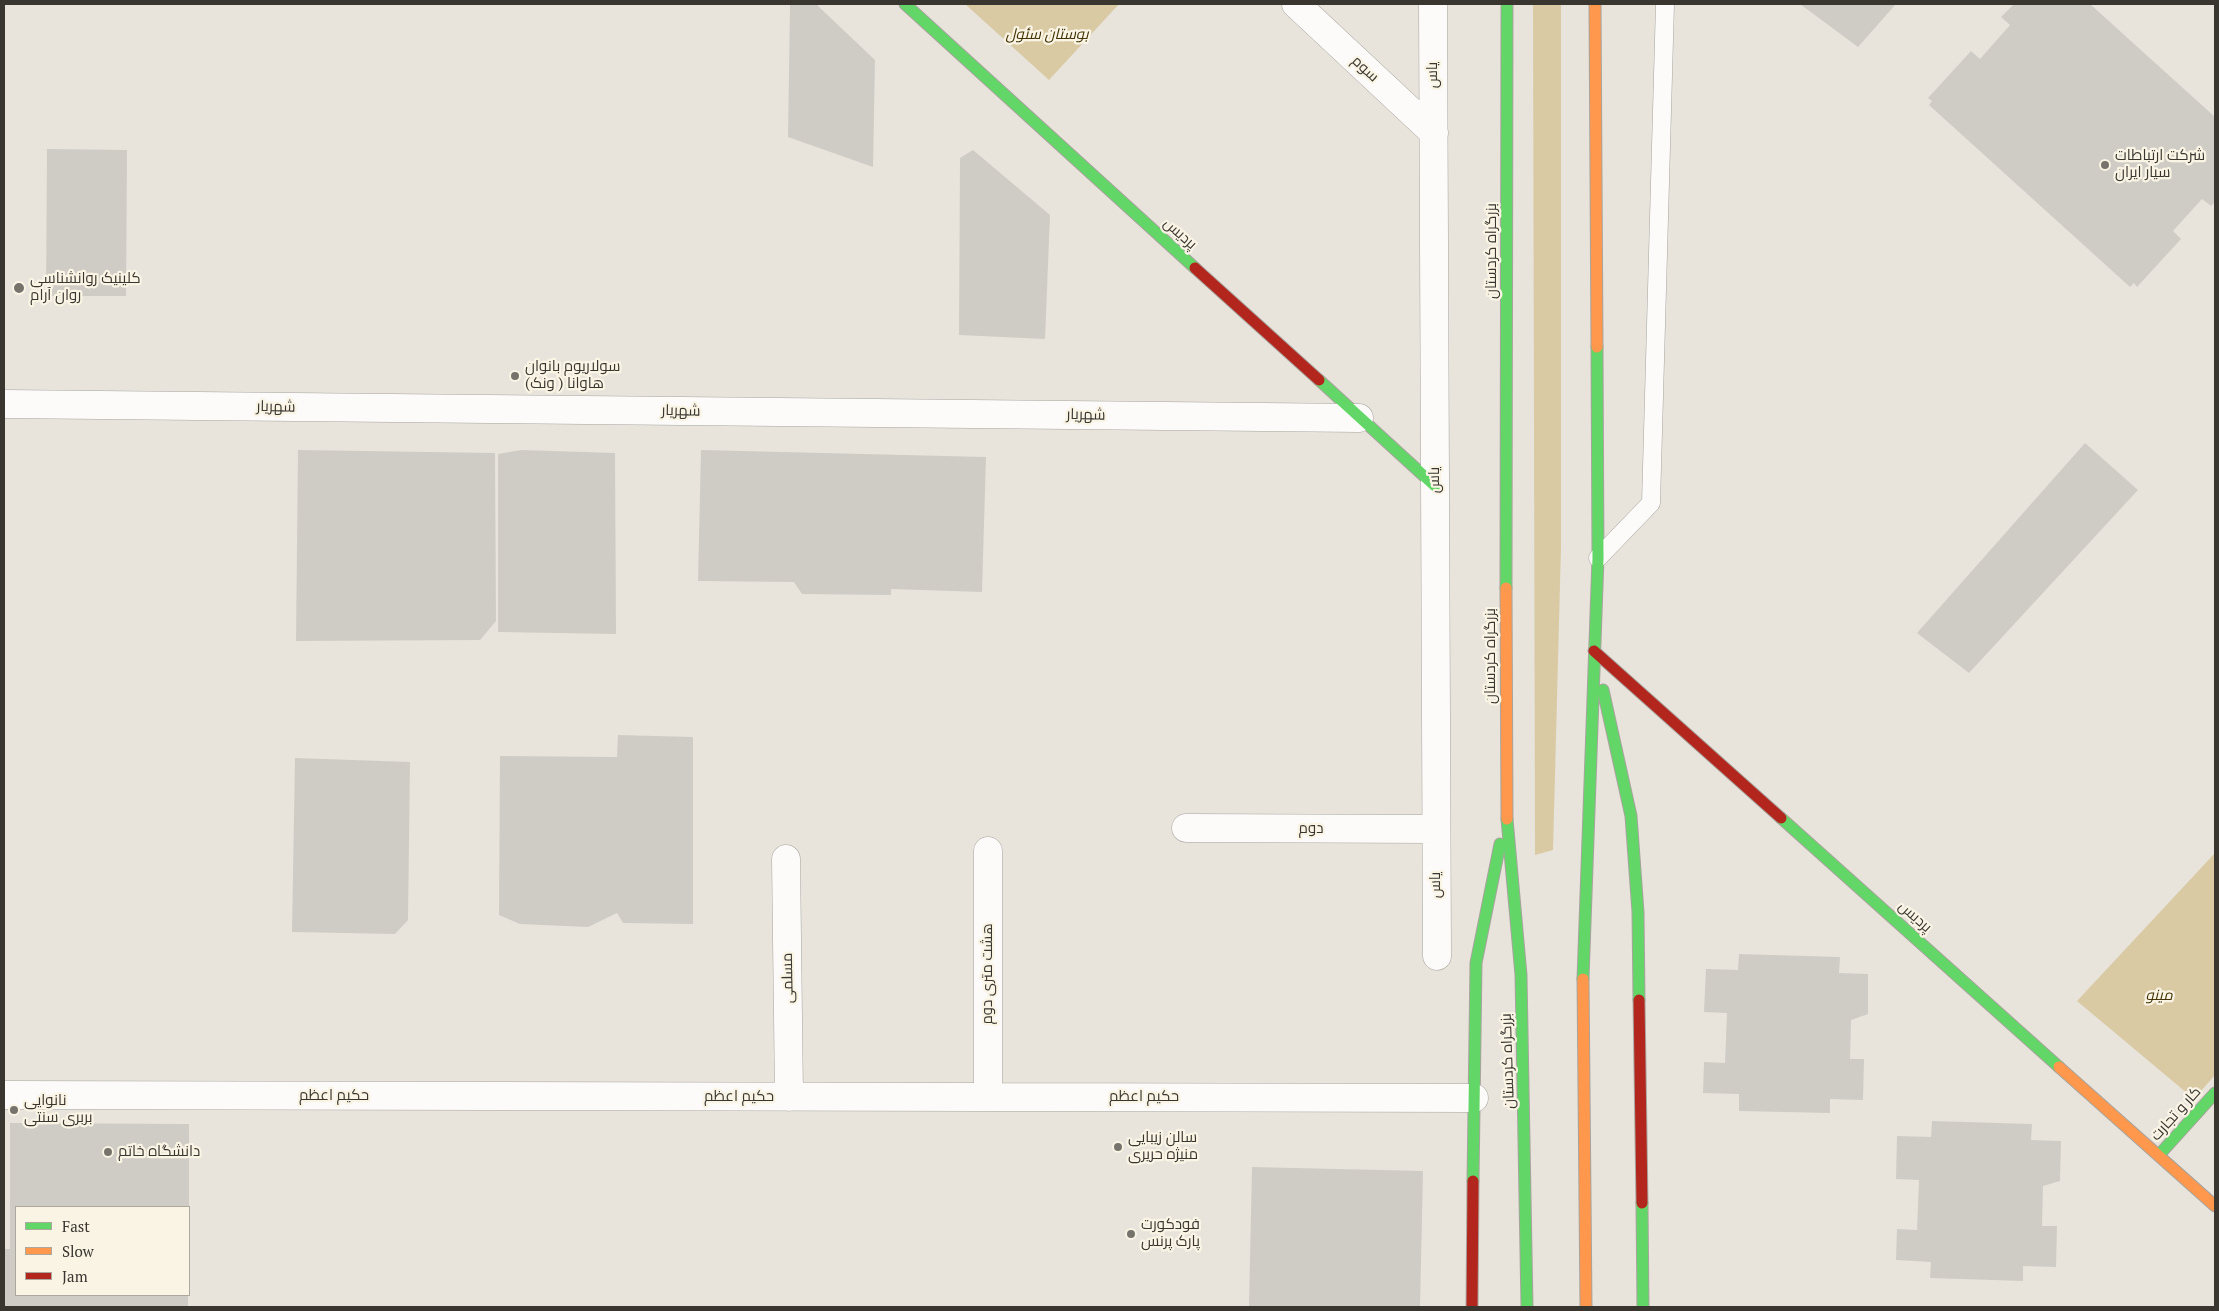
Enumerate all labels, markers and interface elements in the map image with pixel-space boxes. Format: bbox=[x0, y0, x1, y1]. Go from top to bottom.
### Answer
park label: بوستان سئول bbox=[1005, 26, 1089, 44]
street label: سوم bbox=[1348, 52, 1382, 86]
street label: یاس bbox=[1424, 62, 1442, 88]
place label: شرکت ارتباطات سیار ایران bbox=[2115, 147, 2205, 182]
marker: شرکت ارتباطات سیار ایران bbox=[2099, 159, 2111, 171]
street label: بزرگراه کردستان bbox=[1483, 203, 1501, 299]
street label: پردیس bbox=[1160, 214, 1200, 254]
place label: کلینیک روانشناسی روان آرام bbox=[30, 270, 141, 305]
marker: کلینیک روانشناسی روان آرام bbox=[12, 281, 26, 295]
place label: سولاریوم بانوان هاوانا ( ونک) bbox=[525, 358, 621, 393]
marker: سولاریوم بانوان هاوانا ( ونک) bbox=[509, 370, 521, 382]
street label: شهریار bbox=[256, 398, 296, 416]
street label: شهریار bbox=[661, 402, 701, 420]
street label: شهریار bbox=[1066, 406, 1106, 424]
street label: یاس bbox=[1426, 467, 1444, 493]
street label: بزرگراه کردستان bbox=[1482, 608, 1500, 704]
street label: دوم bbox=[1299, 820, 1323, 838]
street label: یاس bbox=[1427, 872, 1445, 898]
street label: پردیس bbox=[1895, 897, 1935, 937]
street label: هشت متری دوم bbox=[979, 923, 997, 1025]
street label: مسلمی bbox=[779, 953, 797, 1003]
park label: مینو bbox=[2145, 987, 2173, 1005]
street label: بزرگراه کردستان bbox=[1497, 1013, 1519, 1109]
street label: کار و تجارت bbox=[2147, 1083, 2205, 1145]
street label: حکیم اعظم bbox=[299, 1087, 369, 1105]
street label: حکیم اعظم bbox=[704, 1088, 774, 1106]
street label: حکیم اعظم bbox=[1109, 1088, 1179, 1106]
place label: نانوایی بربری سنتی bbox=[24, 1092, 93, 1127]
marker: نانوایی بربری سنتی bbox=[8, 1104, 20, 1116]
place label: سالن زیبایی منیژه حریری bbox=[1128, 1129, 1198, 1164]
marker: سالن زیبایی منیژه حریری bbox=[1112, 1141, 1124, 1153]
place label: دانشگاه خاتم bbox=[118, 1143, 200, 1161]
marker: دانشگاه خاتم bbox=[102, 1146, 114, 1158]
legend bbox=[15, 1206, 190, 1296]
text: Fast bbox=[62, 1216, 90, 1236]
place label: فودکورت پارک پرنس bbox=[1141, 1216, 1200, 1251]
marker: فودکورت پارک پرنس bbox=[1125, 1228, 1137, 1240]
text: Slow bbox=[62, 1241, 94, 1261]
text: Jam bbox=[62, 1266, 88, 1286]

